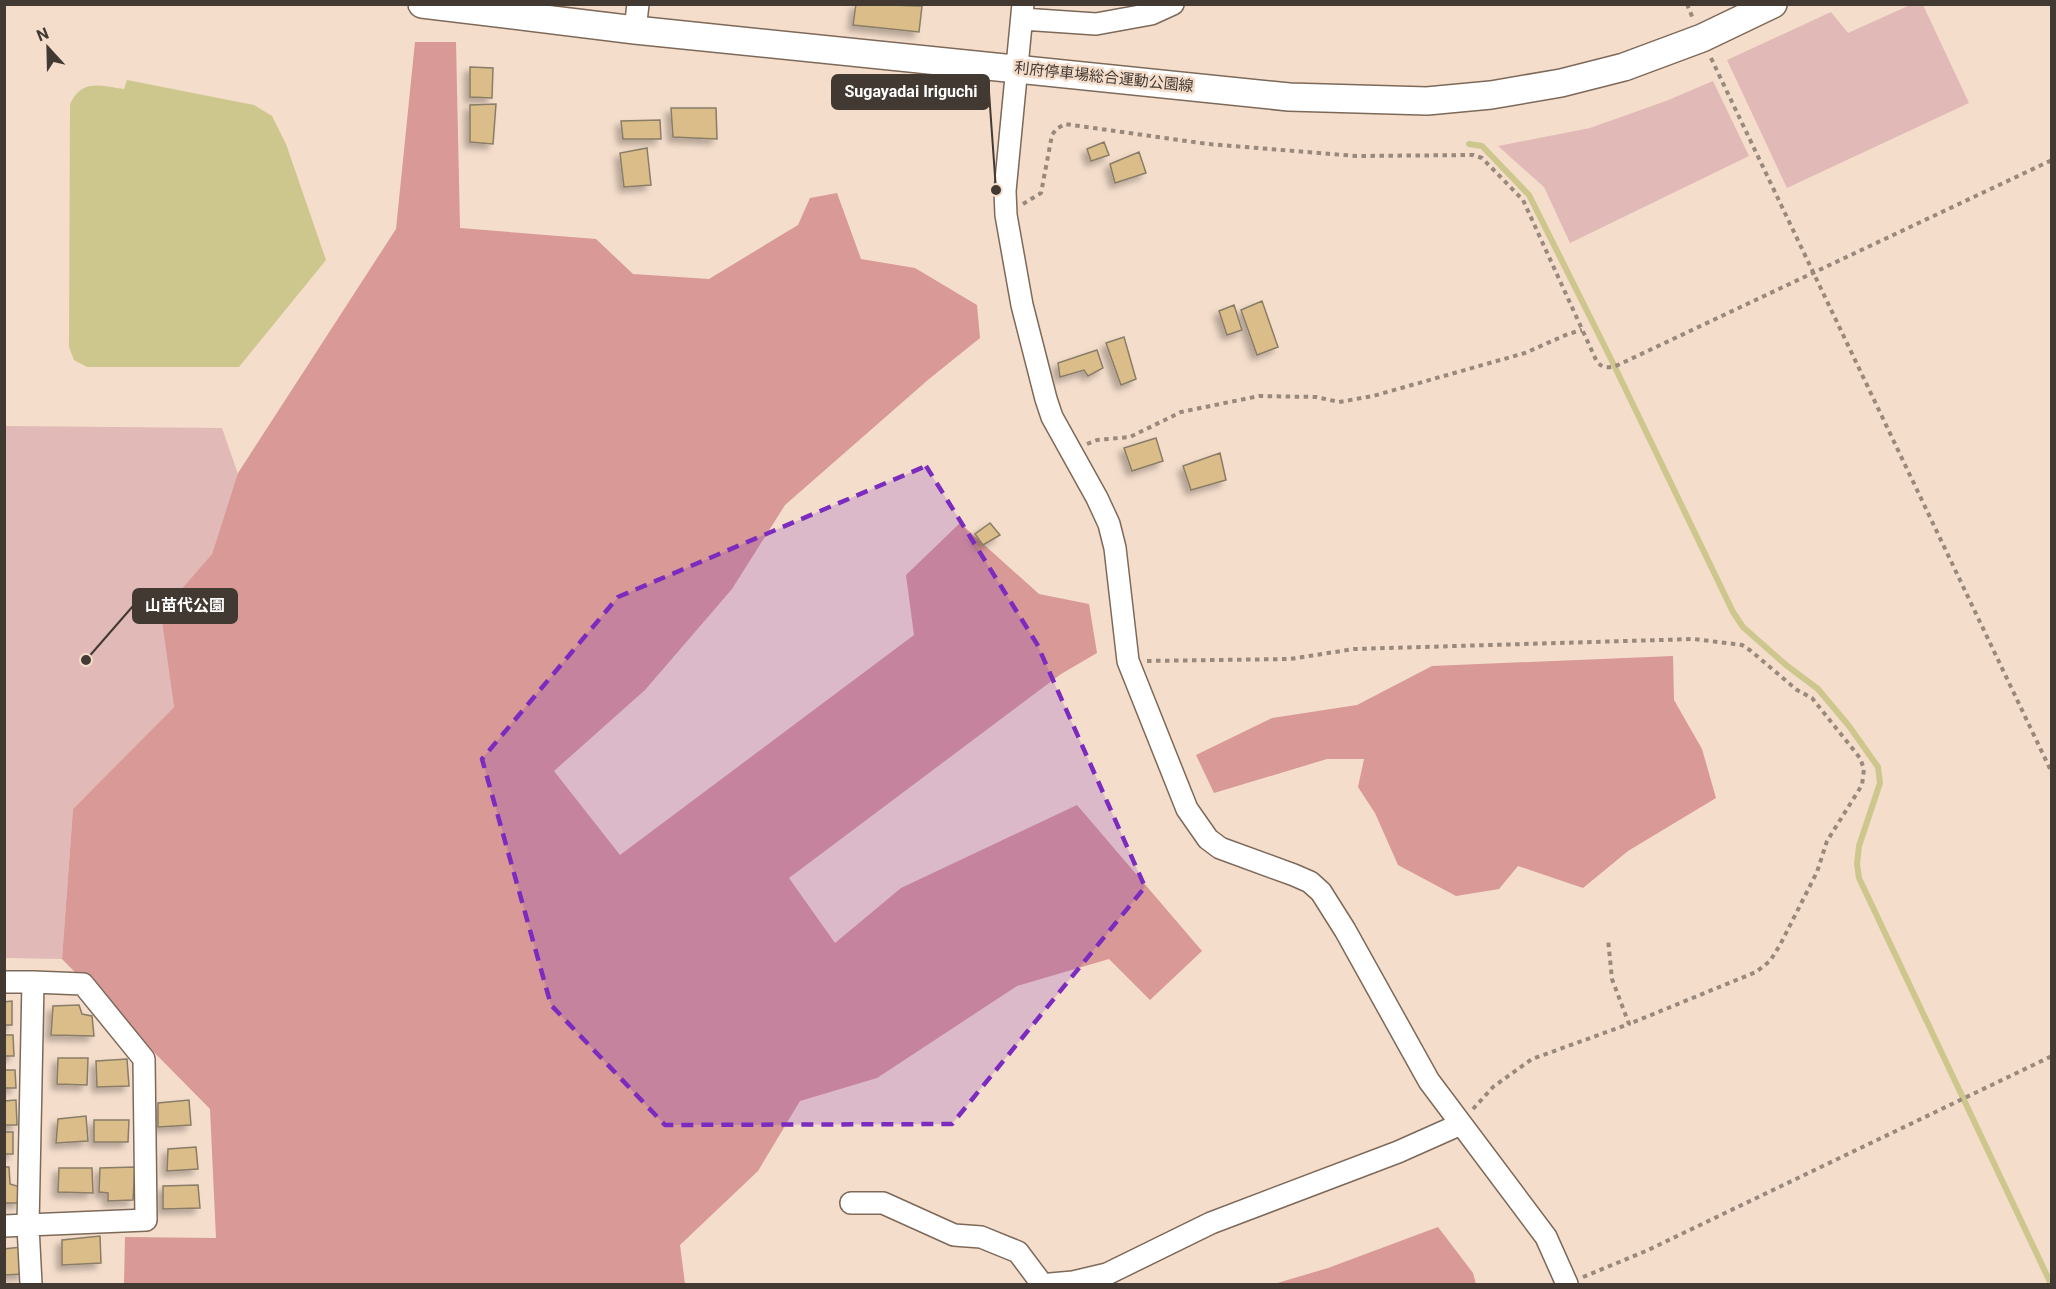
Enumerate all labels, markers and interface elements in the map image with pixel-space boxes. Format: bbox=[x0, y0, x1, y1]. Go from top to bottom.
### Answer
north arrow bbox=[18, 18, 78, 78]
text: N bbox=[34, 24, 51, 45]
street label: 利府停車場総合運動公園線 bbox=[1014, 59, 1194, 95]
callout: Sugayadai Iriguchi bbox=[832, 75, 989, 109]
text: Sugayadai Iriguchi bbox=[844, 82, 978, 101]
callout: 山苗代公園 bbox=[133, 589, 237, 623]
text: 山苗代公園 bbox=[145, 596, 225, 615]

